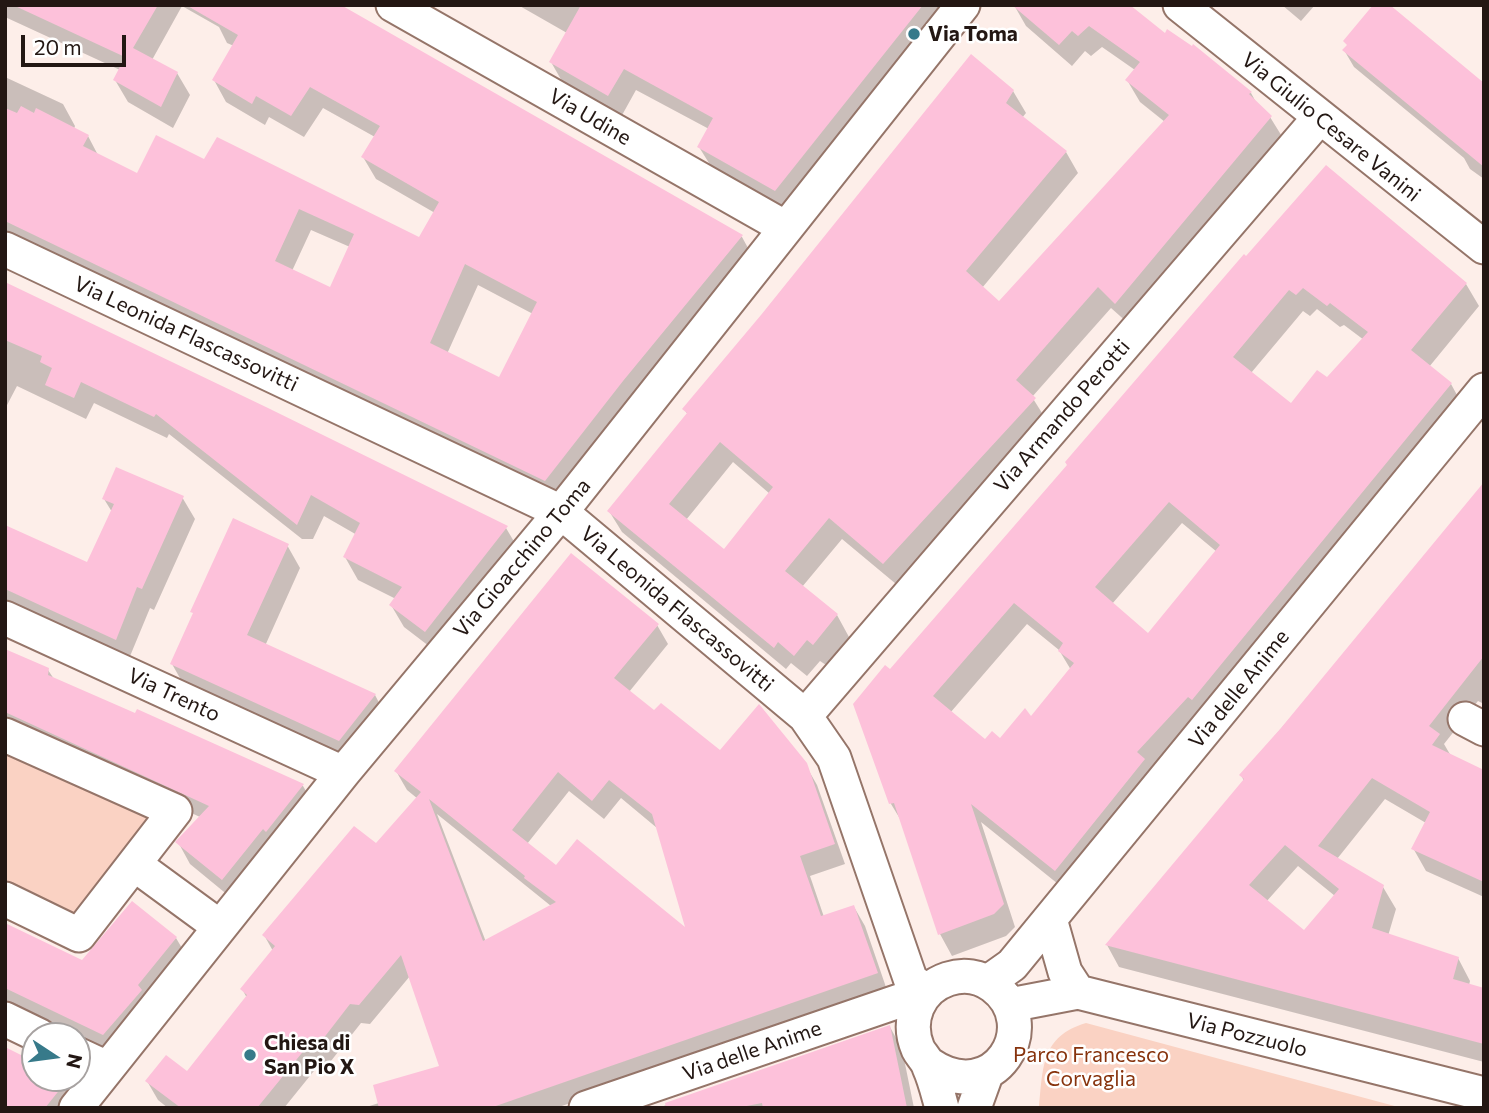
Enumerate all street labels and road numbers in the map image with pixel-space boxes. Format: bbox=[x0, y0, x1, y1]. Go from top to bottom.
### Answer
street label: Via Giulio Cesare Vanini bbox=[1236, 47, 1426, 207]
street label: Via Udine bbox=[544, 83, 636, 151]
street label: Via Leonida Flascassovitti bbox=[70, 271, 302, 397]
street label: Via Armando Perotti bbox=[989, 334, 1135, 498]
street label: Via Gioacchino Toma bbox=[448, 473, 596, 643]
street label: Via Leonida Flascassovitti bbox=[575, 521, 779, 697]
street label: Via delle Anime bbox=[1184, 625, 1294, 753]
street label: Via Trento bbox=[124, 663, 224, 727]
street label: Via Pozzuolo bbox=[1184, 1008, 1310, 1062]
street label: Via delle Anime bbox=[679, 1015, 825, 1087]

